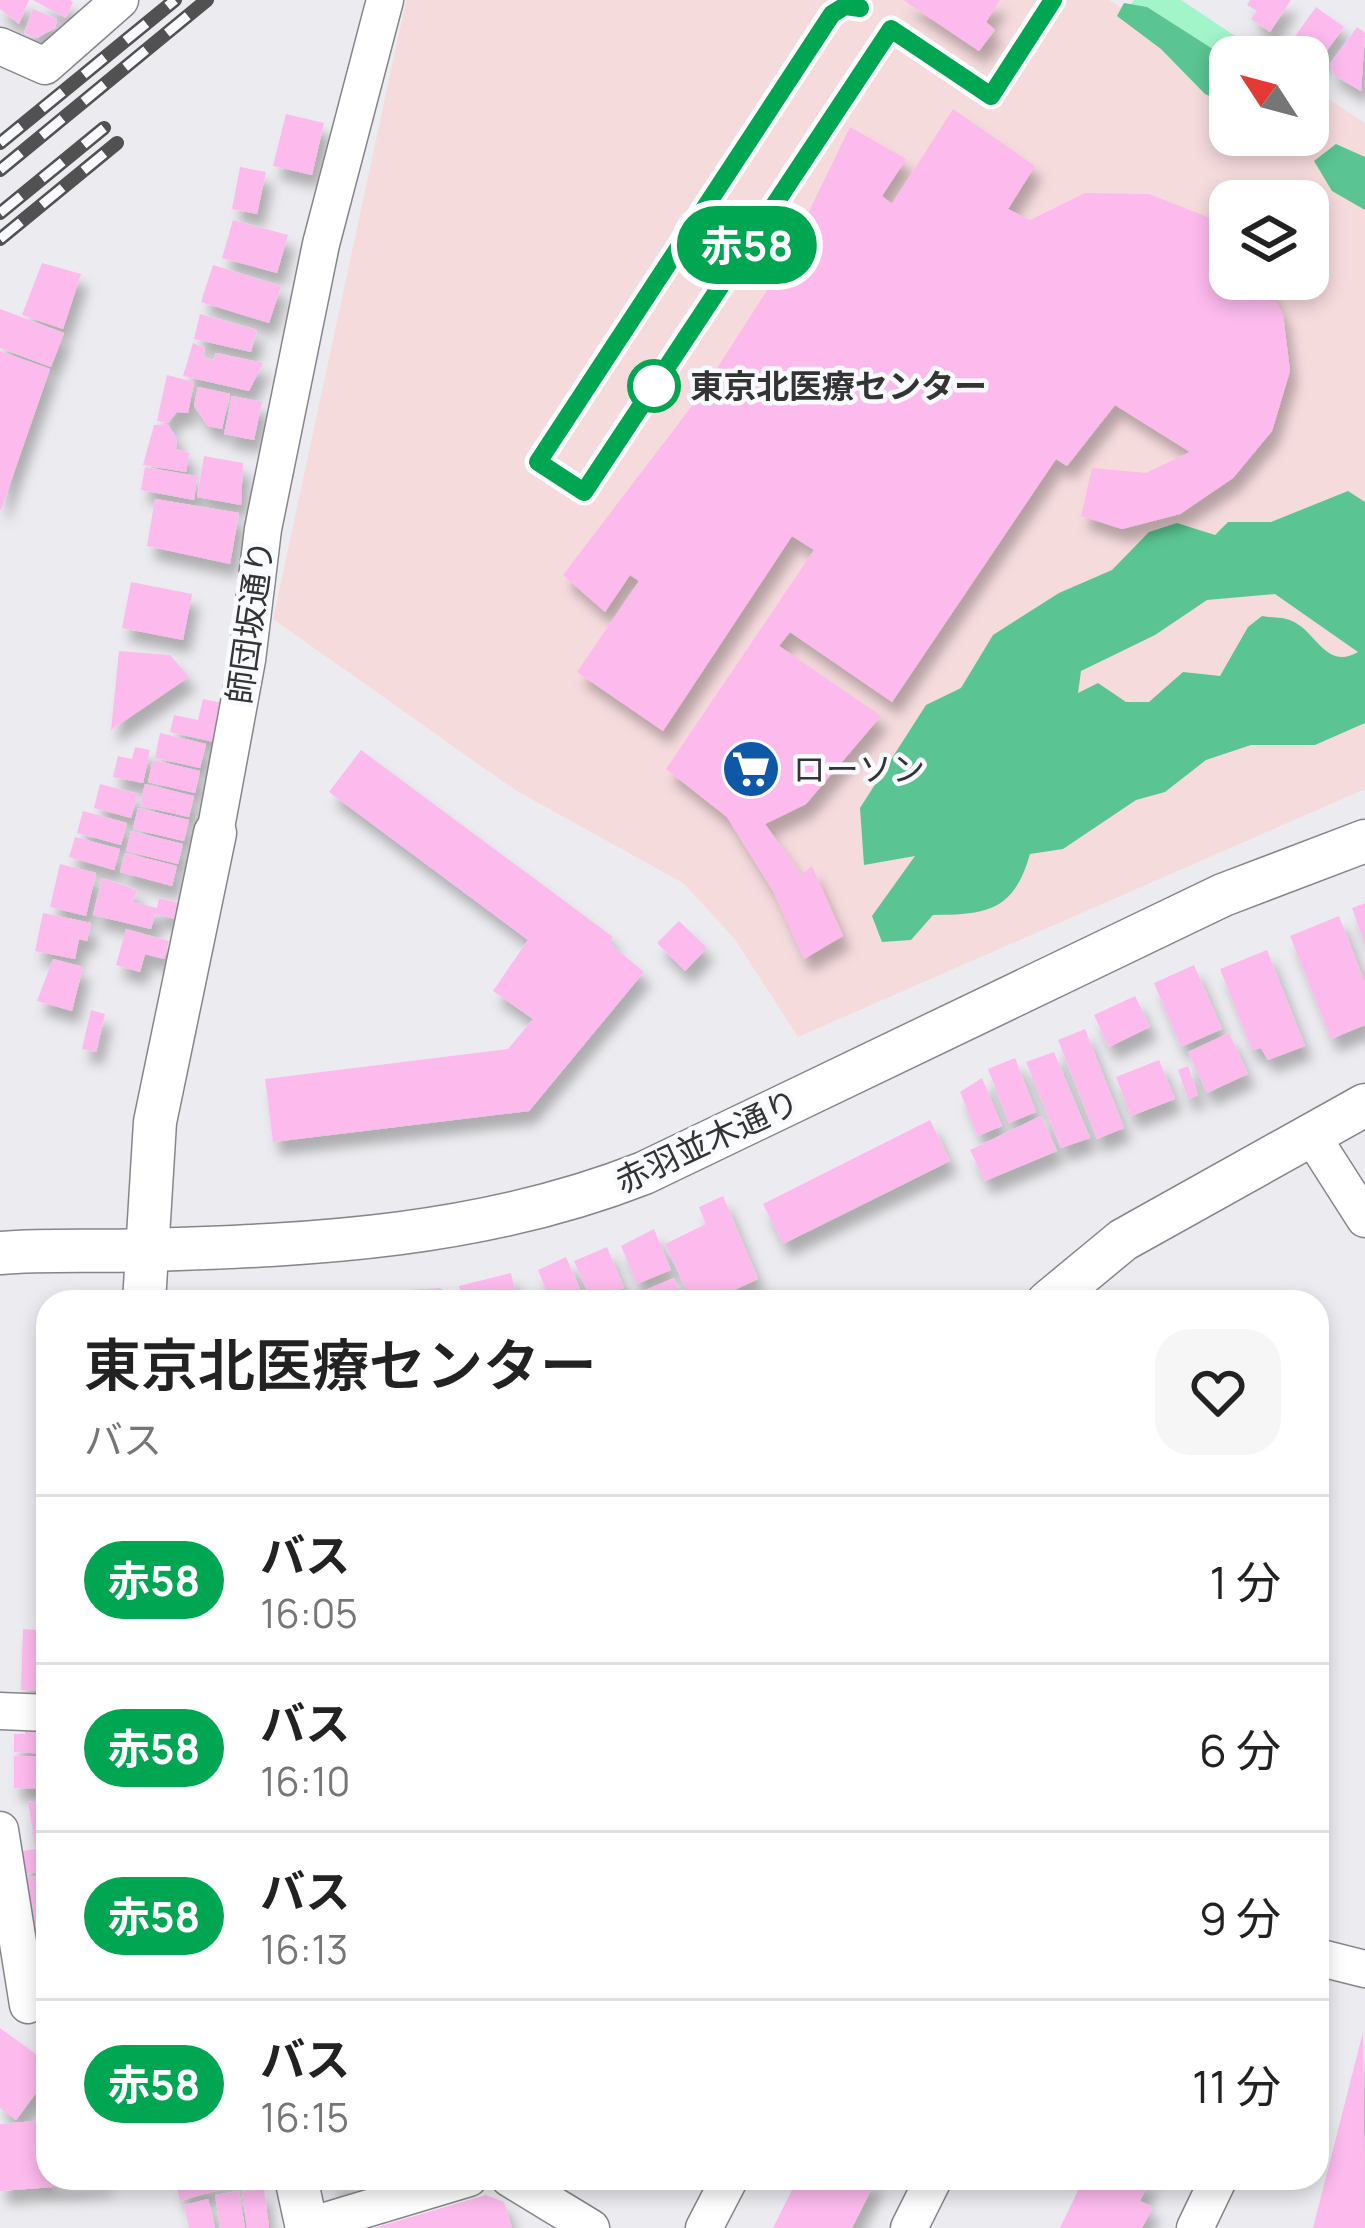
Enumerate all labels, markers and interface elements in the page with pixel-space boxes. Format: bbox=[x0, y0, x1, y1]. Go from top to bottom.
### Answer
north arrow bbox=[1209, 36, 1329, 156]
map controls bbox=[1209, 36, 1329, 300]
button: layers bbox=[1209, 180, 1329, 300]
line badge: 赤58 bbox=[678, 206, 816, 284]
text: 赤58 bbox=[701, 216, 793, 274]
marker: 東京北医療センター bbox=[629, 361, 679, 411]
place label: 東京北医療センター bbox=[690, 363, 987, 408]
street label: 師団坂通り bbox=[216, 537, 283, 707]
supermarket icon: ローソン bbox=[720, 738, 782, 800]
place label: ローソン bbox=[793, 746, 925, 791]
street label: 赤羽並木通り bbox=[608, 1078, 806, 1203]
text: 東京北医療センター bbox=[84, 1325, 597, 1403]
button: heart bbox=[1155, 1329, 1281, 1455]
text: バス bbox=[84, 1412, 162, 1466]
text: バス bbox=[260, 1524, 350, 1586]
text: 赤58 bbox=[108, 1551, 200, 1609]
text: 1 分 bbox=[1209, 1551, 1281, 1613]
text: 16:05 bbox=[260, 1586, 358, 1640]
text: バス bbox=[260, 1692, 350, 1754]
text: 赤58 bbox=[108, 1719, 200, 1777]
text: 6 分 bbox=[1199, 1719, 1281, 1781]
text: 16:10 bbox=[260, 1754, 350, 1808]
text: バス bbox=[260, 1860, 350, 1922]
text: 赤58 bbox=[108, 1887, 200, 1945]
text: 9 分 bbox=[1199, 1887, 1281, 1949]
text: 16:13 bbox=[260, 1922, 348, 1976]
text: バス bbox=[260, 2028, 350, 2090]
text: 赤58 bbox=[108, 2055, 200, 2113]
text: 11 分 bbox=[1192, 2055, 1281, 2117]
text: 16:15 bbox=[260, 2090, 349, 2144]

